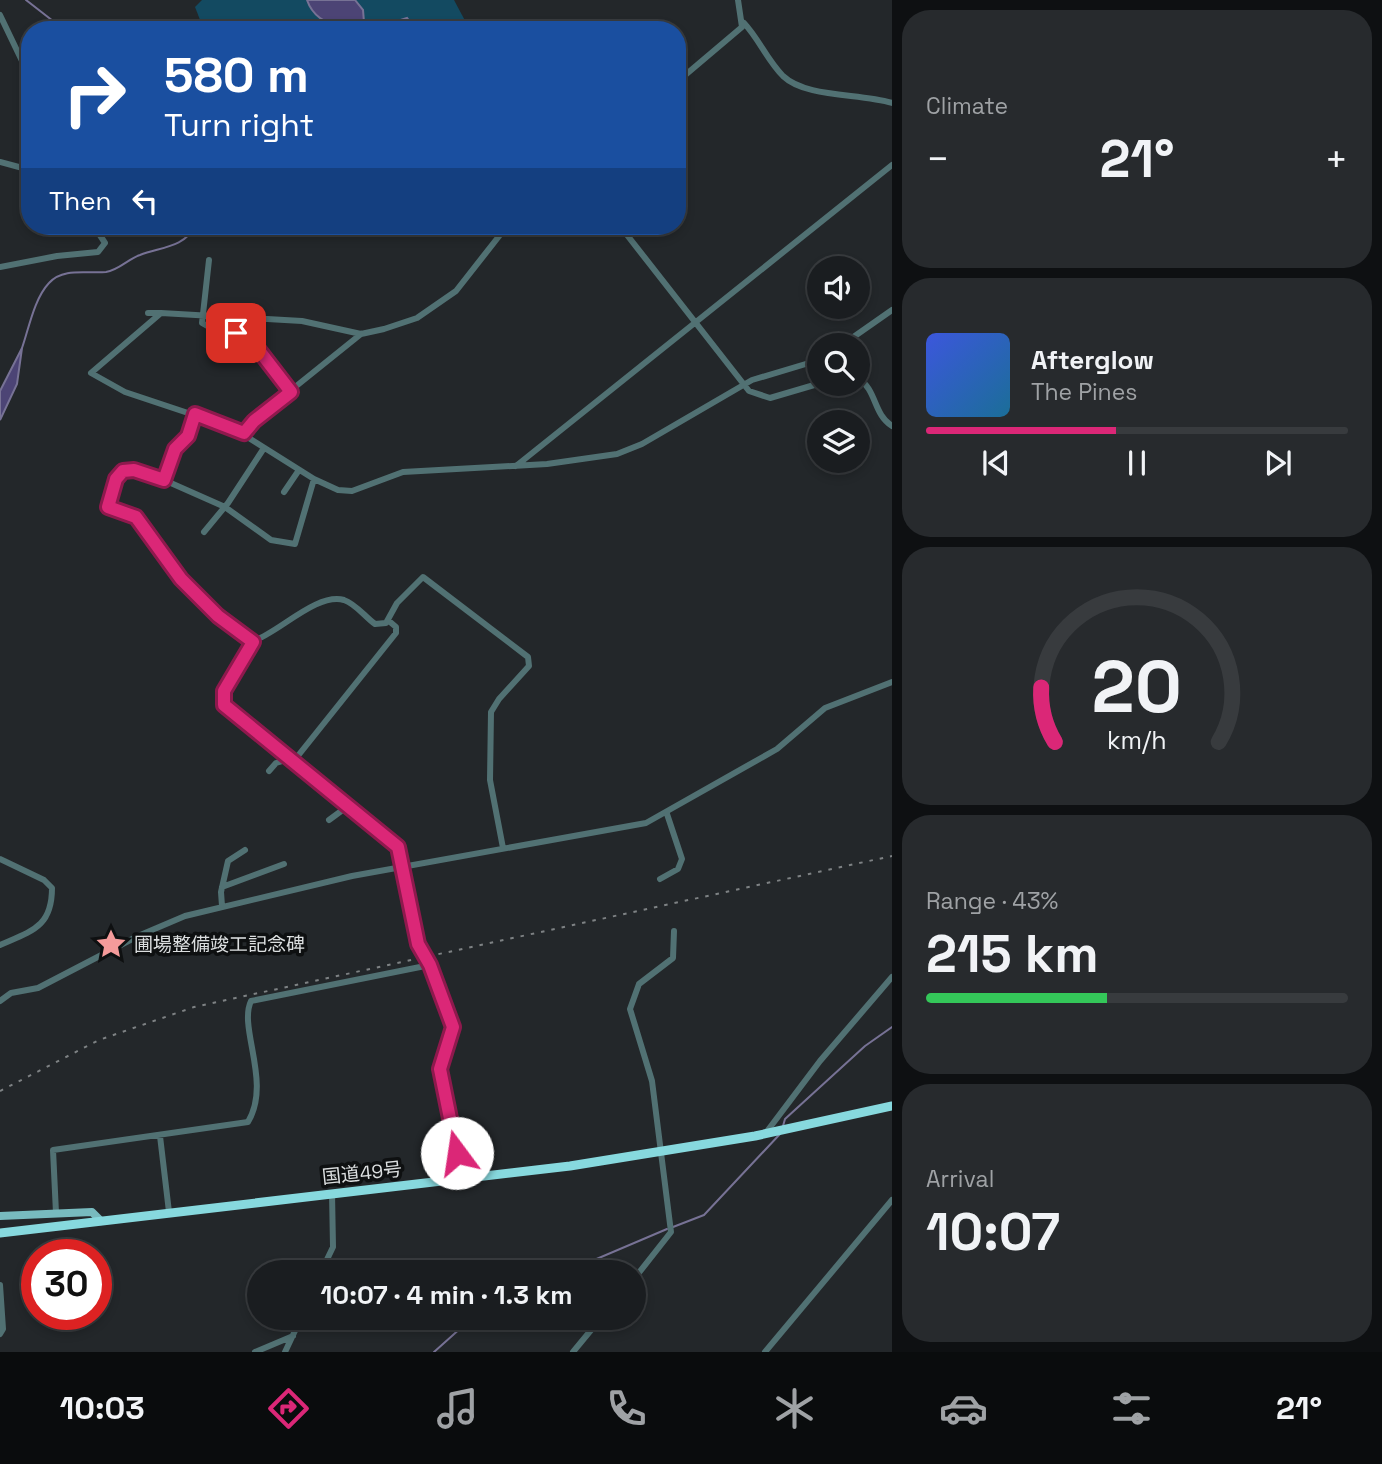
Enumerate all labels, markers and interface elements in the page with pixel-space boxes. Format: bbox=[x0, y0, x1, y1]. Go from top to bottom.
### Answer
text: 580 m bbox=[164, 44, 309, 106]
icon: right bbox=[49, 49, 140, 140]
text: Climate bbox=[926, 91, 1008, 121]
text: Turn right bbox=[164, 105, 314, 145]
text: 21° bbox=[1100, 126, 1174, 192]
text: − bbox=[926, 135, 950, 183]
text: + bbox=[1324, 135, 1348, 183]
icon: left bbox=[126, 182, 164, 220]
text: Then bbox=[49, 184, 112, 218]
map controls bbox=[807, 256, 870, 473]
button: sound bbox=[807, 256, 870, 319]
pin bbox=[206, 303, 266, 363]
icon: arrive bbox=[217, 314, 255, 352]
button: search bbox=[807, 333, 870, 396]
text: Afterglow bbox=[1031, 343, 1154, 377]
text: The Pines bbox=[1031, 377, 1137, 407]
button: layers bbox=[807, 410, 870, 473]
icon: previous bbox=[977, 444, 1015, 482]
icon: pause bbox=[1118, 444, 1156, 482]
icon: next bbox=[1259, 444, 1297, 482]
text: 20 bbox=[1092, 640, 1182, 733]
text: km/h bbox=[1107, 724, 1167, 756]
text: Range · 43% bbox=[926, 886, 1058, 916]
text: 215 km bbox=[926, 921, 1099, 987]
place icon: 圃場整備竣工記念碑 bbox=[94, 927, 128, 961]
place label: 圃場整備竣工記念碑 bbox=[134, 932, 305, 957]
position arrow bbox=[420, 1116, 494, 1190]
street label: 国道49号 bbox=[321, 1156, 403, 1190]
text: Arrival bbox=[926, 1164, 994, 1194]
text: 10:07 bbox=[926, 1199, 1060, 1265]
speed limit sign: 30 bbox=[21, 1239, 112, 1330]
text: 10:07 · 4 min · 1.3 km bbox=[321, 1278, 572, 1312]
icon: directions bbox=[264, 1384, 313, 1433]
icon: music bbox=[433, 1384, 482, 1433]
icon: phone bbox=[602, 1384, 651, 1433]
icon: climate bbox=[770, 1384, 819, 1433]
icon: car bbox=[939, 1384, 988, 1433]
icon: filters bbox=[1107, 1384, 1156, 1433]
text: 10:03 bbox=[60, 1388, 145, 1428]
text: 21° bbox=[1276, 1388, 1322, 1428]

